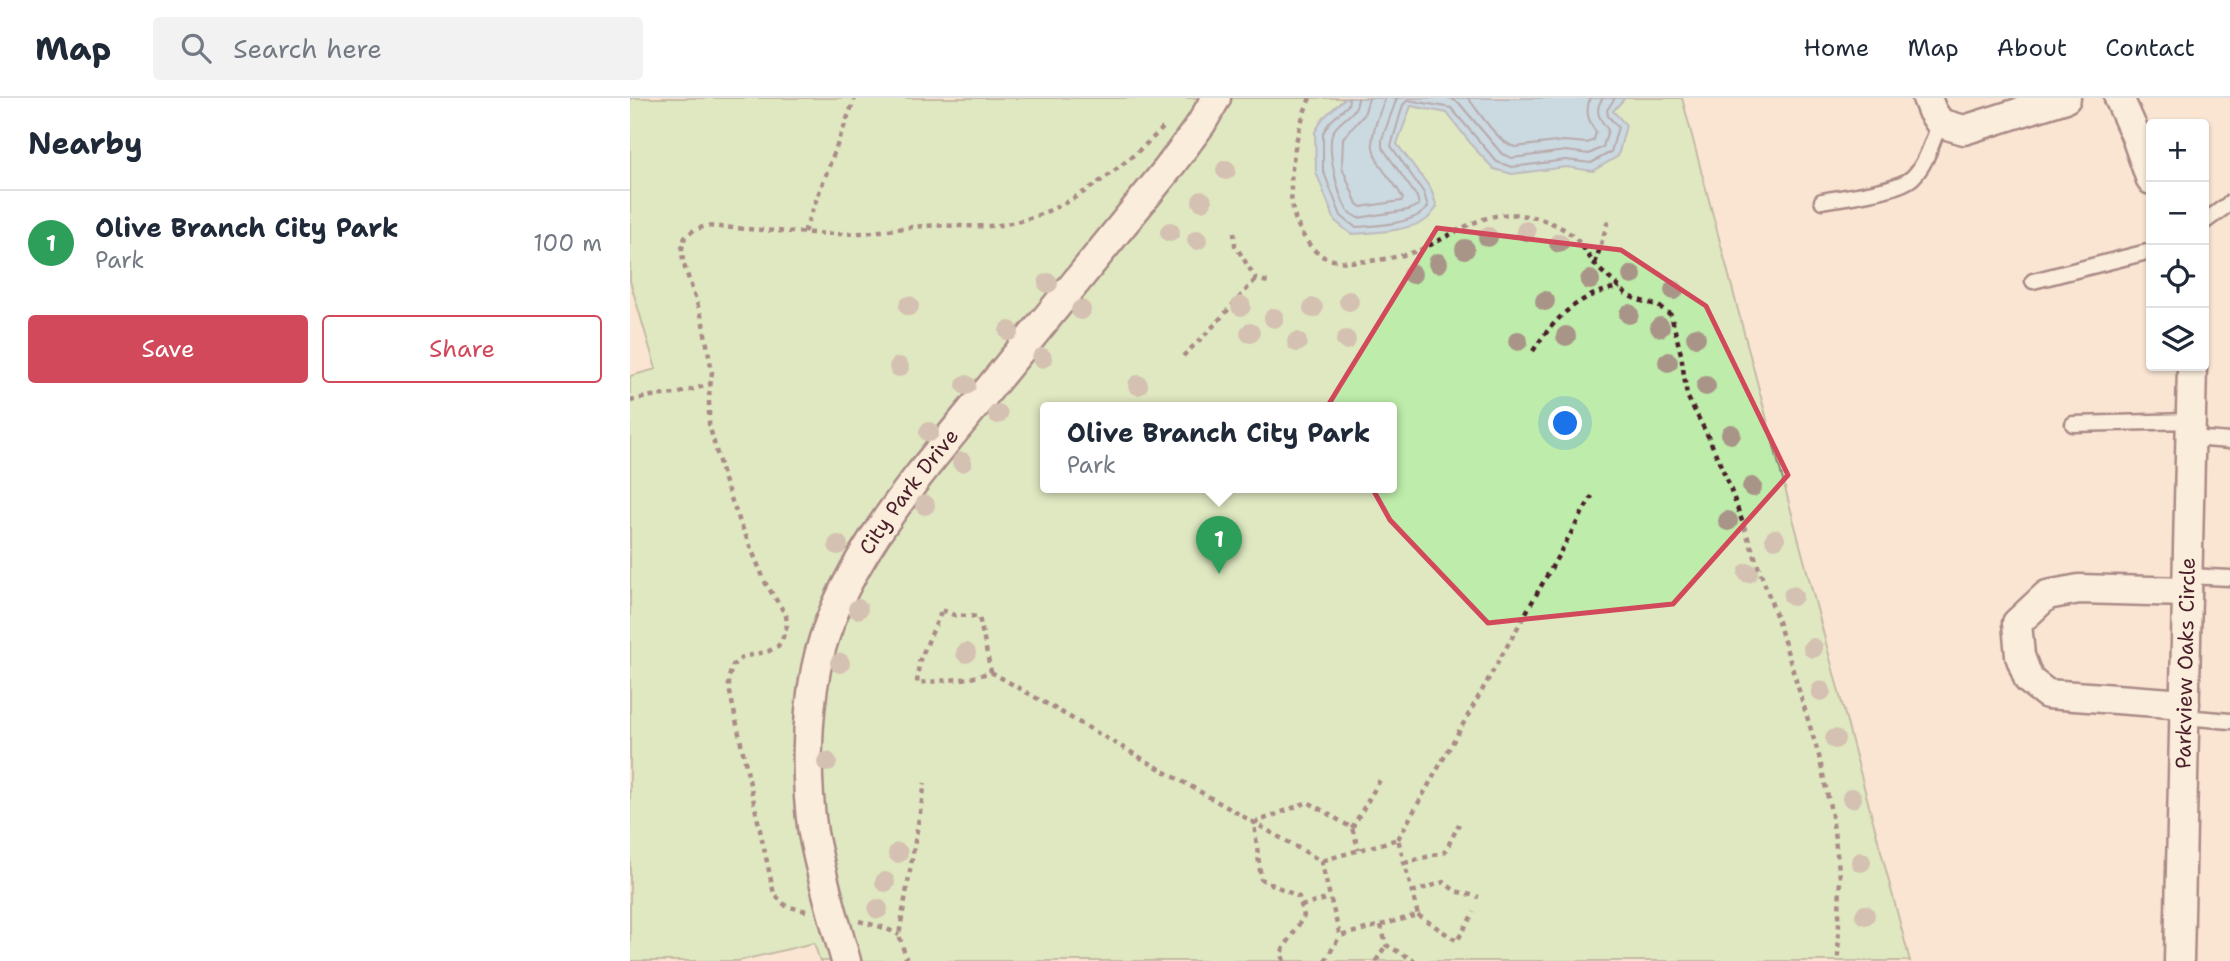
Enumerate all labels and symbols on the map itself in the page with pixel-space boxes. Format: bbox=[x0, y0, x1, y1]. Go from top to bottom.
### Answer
your location bbox=[1548, 406, 1582, 440]
street label: City Park Drive bbox=[853, 423, 965, 560]
pin: 1 bbox=[1196, 516, 1242, 574]
street label: Parkview Oaks Circle bbox=[2169, 557, 2202, 769]

